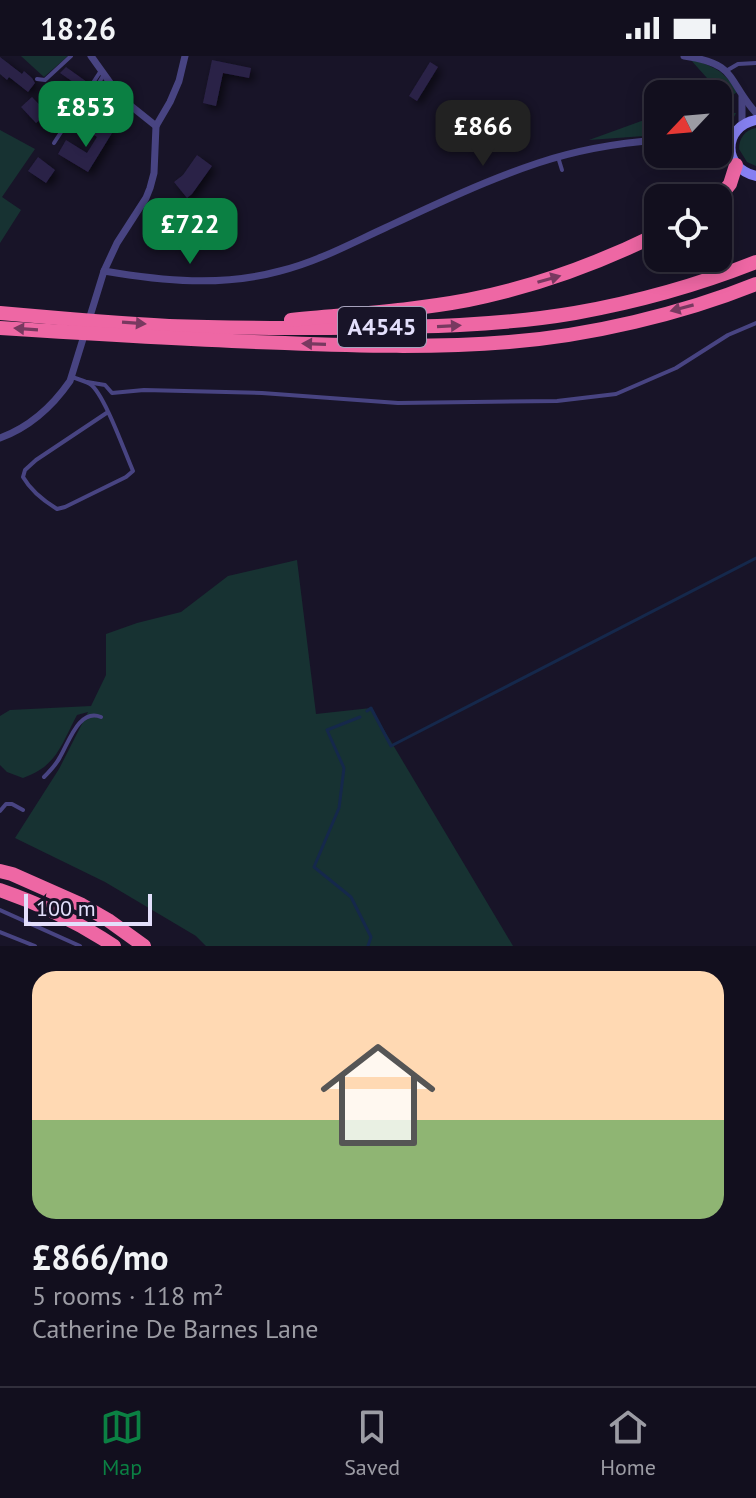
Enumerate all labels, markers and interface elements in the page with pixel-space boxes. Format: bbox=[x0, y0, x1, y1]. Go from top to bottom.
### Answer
text: 18:26 bbox=[40, 9, 116, 48]
north arrow bbox=[644, 80, 732, 168]
map controls bbox=[644, 80, 732, 272]
pin: £853 bbox=[39, 81, 133, 149]
text: £853 bbox=[57, 90, 115, 123]
pin: £866 bbox=[436, 100, 530, 168]
text: £866 bbox=[454, 109, 512, 142]
button: locate bbox=[644, 184, 732, 272]
pin: £722 bbox=[143, 198, 237, 266]
text: £722 bbox=[161, 207, 219, 240]
one-way arrow bbox=[537, 272, 561, 285]
one-way arrow bbox=[669, 303, 694, 315]
road number: A4545 bbox=[338, 307, 426, 347]
one-way arrow bbox=[122, 317, 147, 330]
one-way arrow bbox=[437, 319, 462, 332]
one-way arrow bbox=[13, 323, 38, 336]
one-way arrow bbox=[300, 338, 326, 351]
scale bar bbox=[24, 890, 152, 926]
text: 100 m bbox=[36, 894, 96, 922]
icon: home bbox=[306, 1023, 450, 1167]
text: £866/mo bbox=[32, 1235, 169, 1279]
text: 5 rooms · 118 m² bbox=[32, 1279, 224, 1312]
text: Catherine De Barnes Lane bbox=[32, 1312, 318, 1345]
tab: Map bbox=[100, 1405, 144, 1481]
tab: Saved bbox=[344, 1405, 400, 1481]
tab: Home bbox=[600, 1405, 656, 1481]

